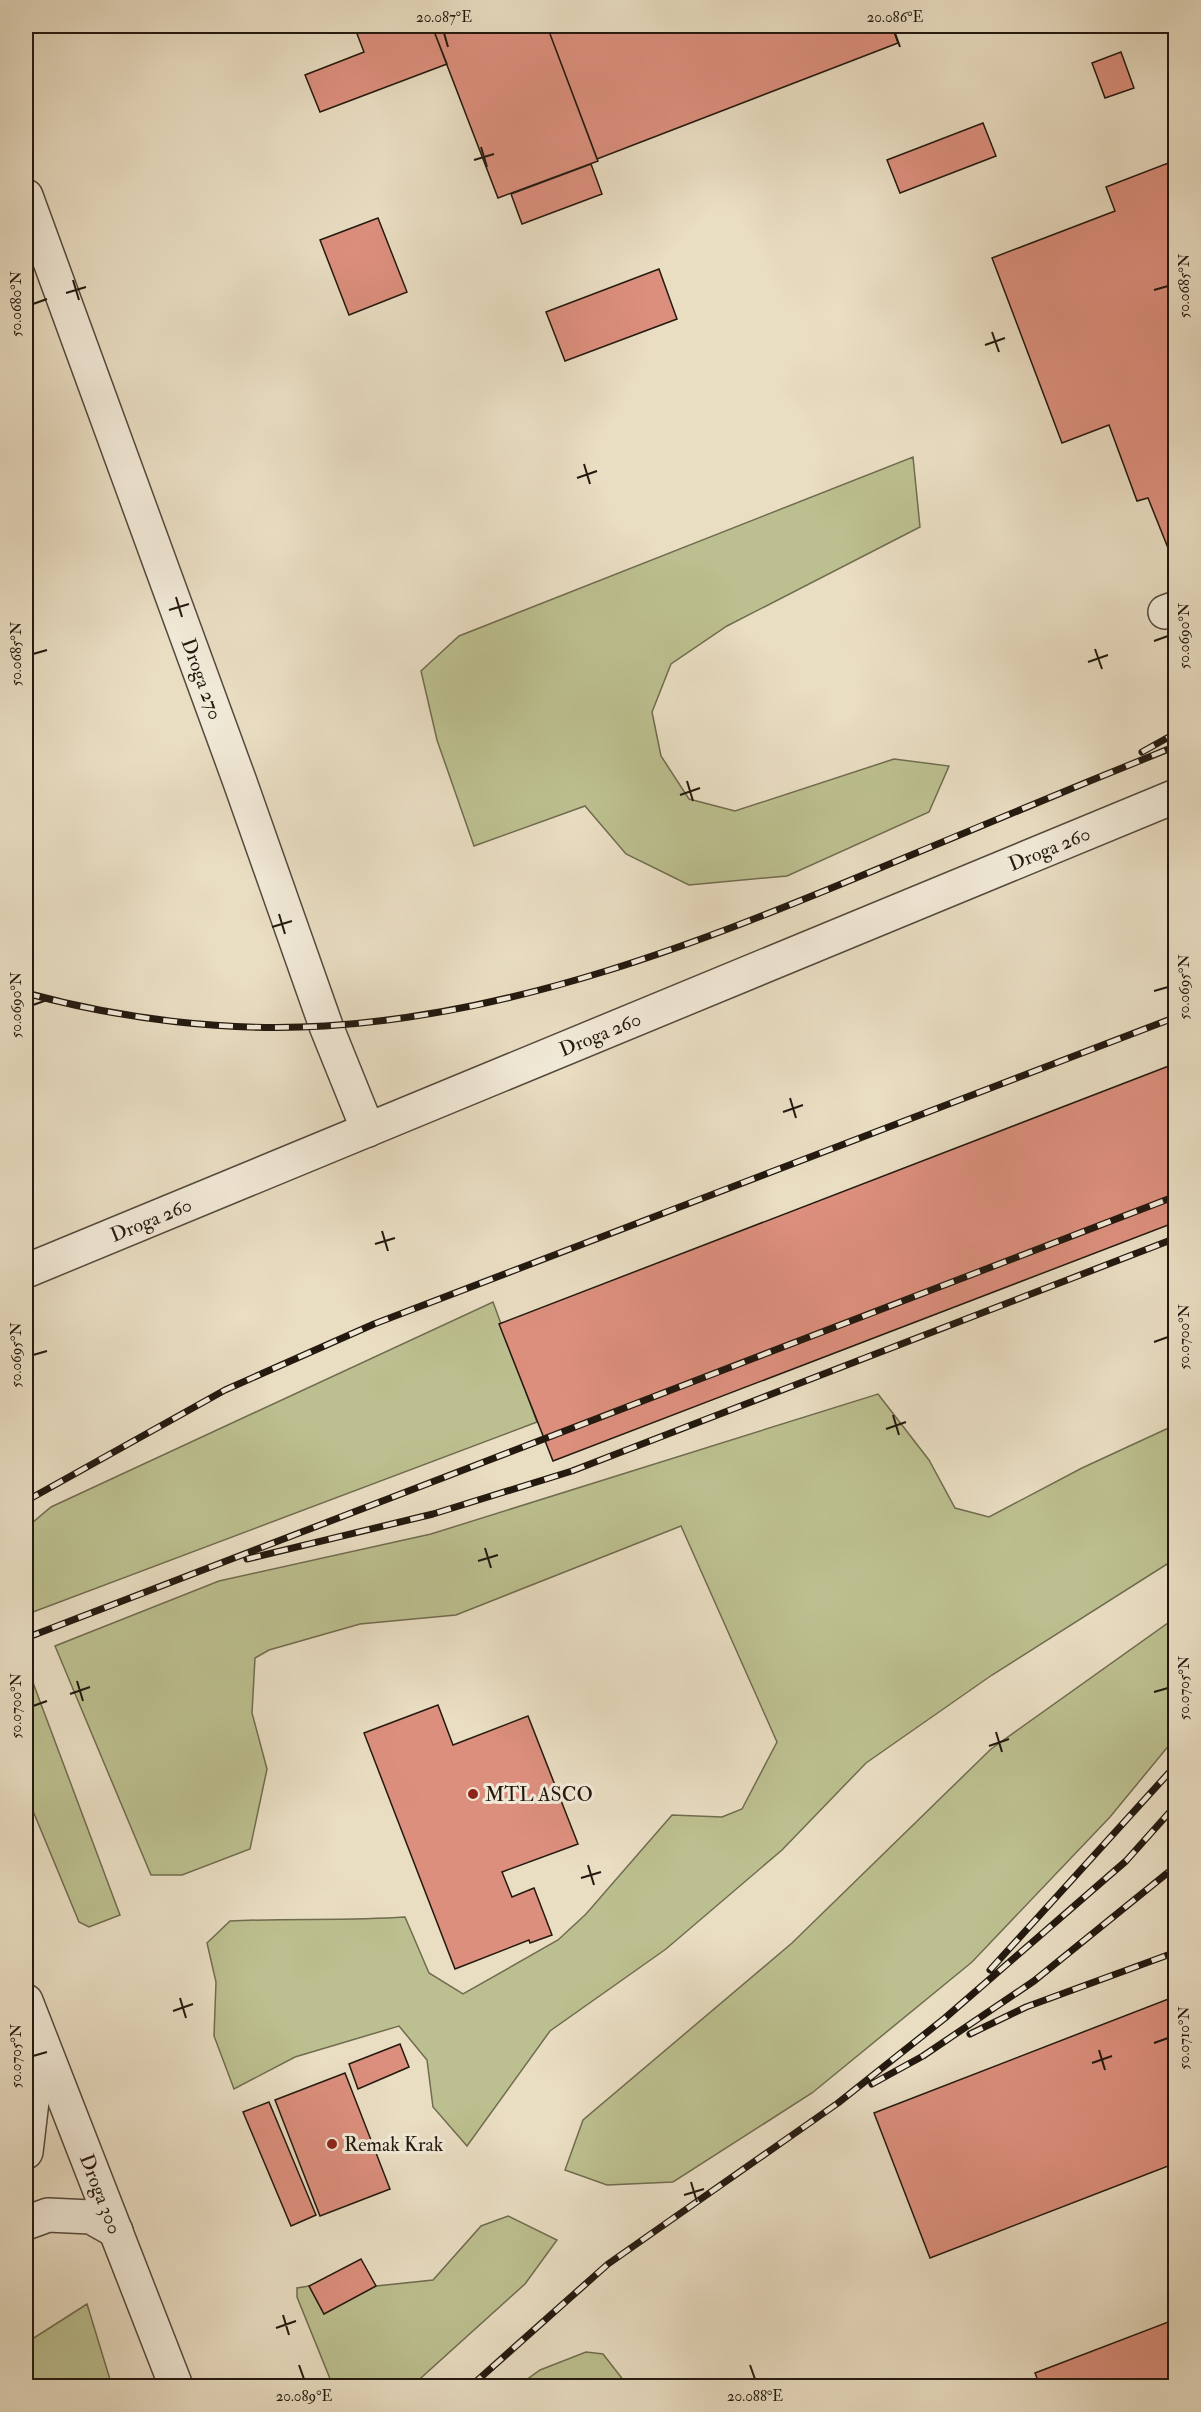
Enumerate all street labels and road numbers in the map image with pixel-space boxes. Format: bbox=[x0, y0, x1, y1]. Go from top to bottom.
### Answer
street label: Droga 270 bbox=[176, 635, 229, 723]
street label: Droga 260 bbox=[1005, 820, 1094, 876]
street label: Droga 260 bbox=[555, 1006, 645, 1062]
street label: Droga 260 bbox=[106, 1191, 195, 1247]
street label: Droga 300 bbox=[74, 2150, 128, 2237]

